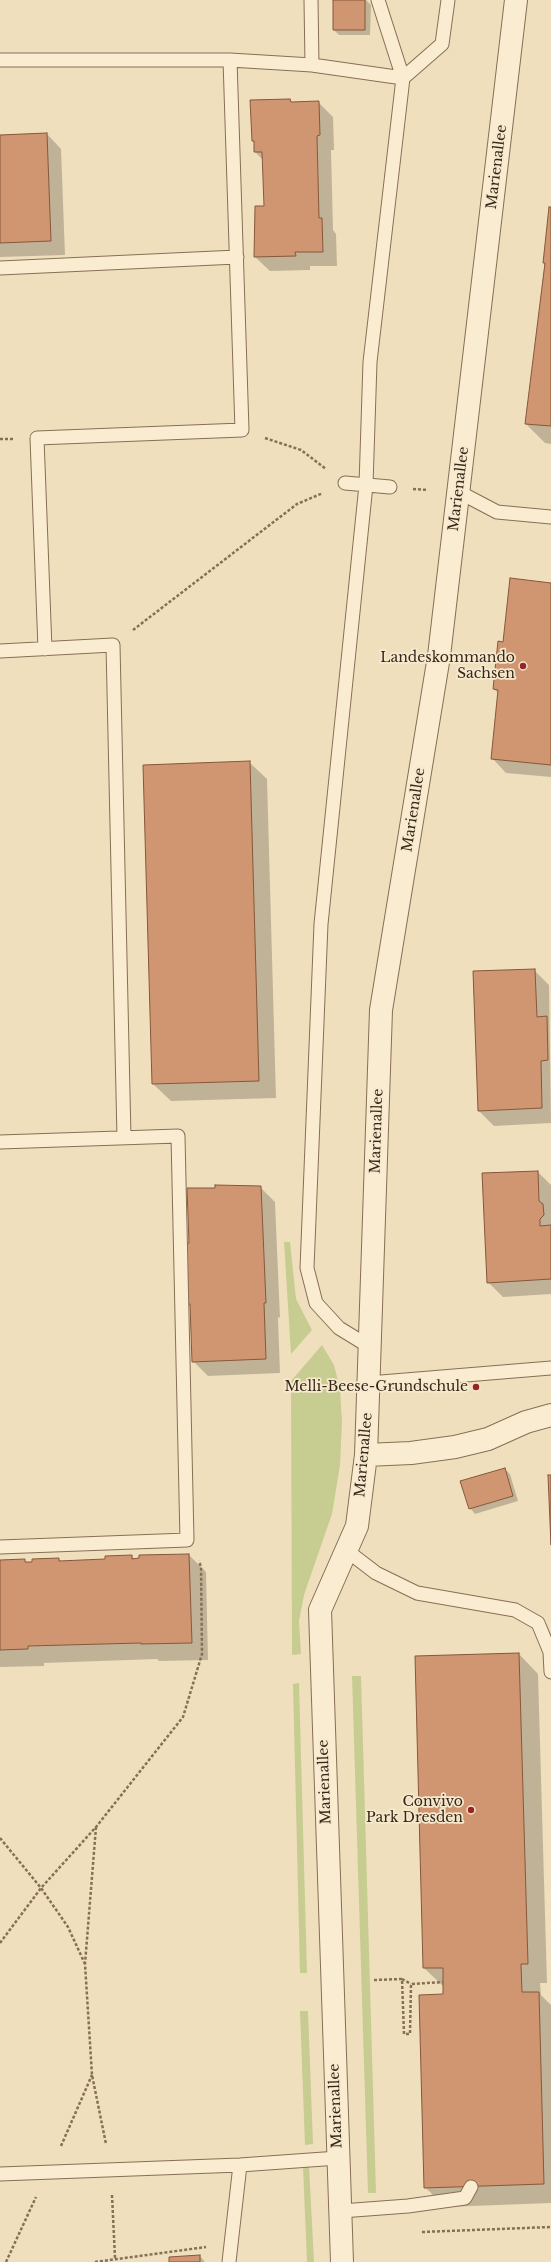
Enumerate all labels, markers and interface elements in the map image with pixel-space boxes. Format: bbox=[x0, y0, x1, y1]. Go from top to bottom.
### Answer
street label: Marienallee bbox=[483, 124, 511, 210]
street label: Marienallee bbox=[445, 446, 473, 532]
place label: Landeskommando Sachsen bbox=[380, 650, 515, 682]
marker: Landeskommando Sachsen bbox=[518, 661, 528, 671]
street label: Marienallee bbox=[399, 767, 429, 853]
street label: Marienallee bbox=[367, 1088, 387, 1174]
place label: Melli-Beese-Grundschule bbox=[284, 1379, 468, 1395]
marker: Melli-Beese-Grundschule bbox=[471, 1382, 481, 1392]
street label: Marienallee bbox=[352, 1412, 376, 1498]
street label: Marienallee bbox=[315, 1739, 335, 1825]
place label: Convivo Park Dresden bbox=[366, 1794, 463, 1826]
marker: Convivo Park Dresden bbox=[466, 1805, 476, 1815]
street label: Marienallee bbox=[326, 2063, 346, 2149]

